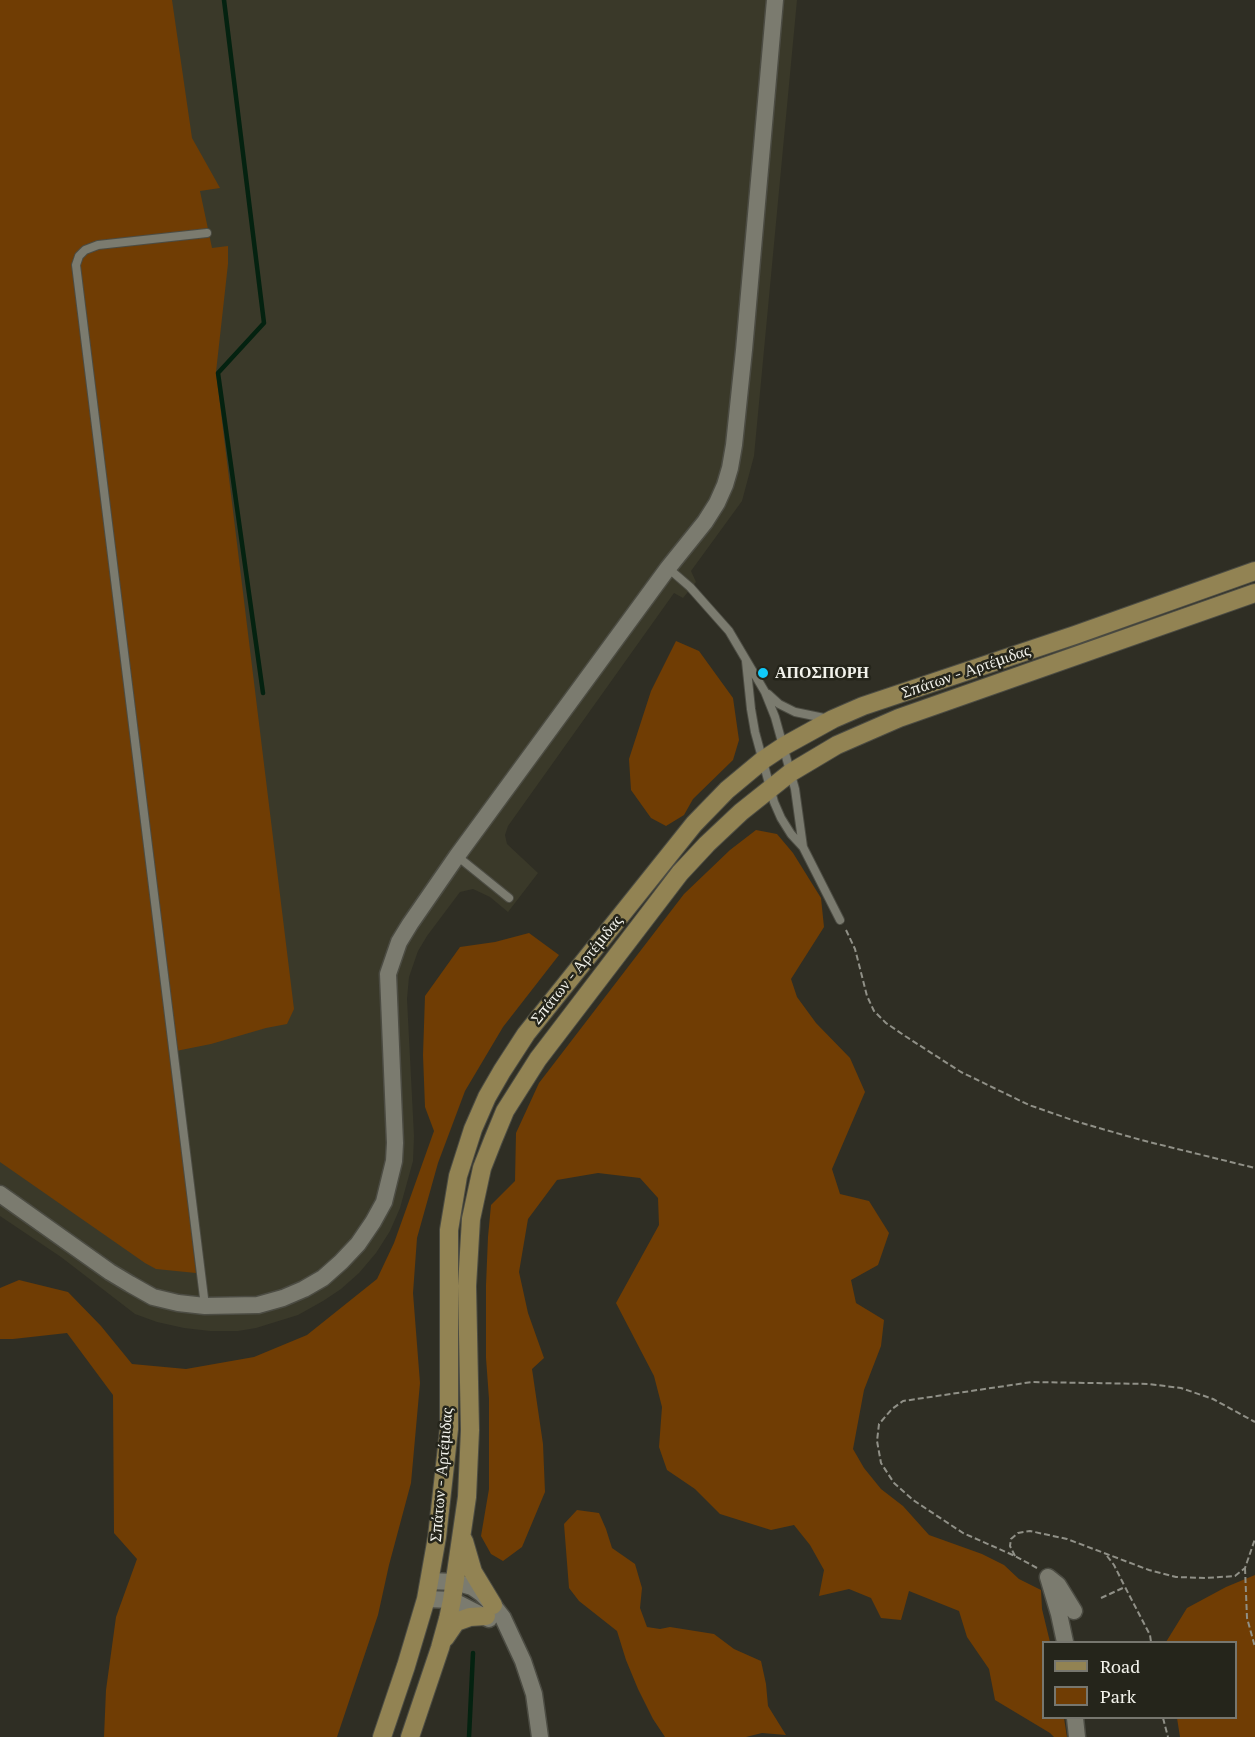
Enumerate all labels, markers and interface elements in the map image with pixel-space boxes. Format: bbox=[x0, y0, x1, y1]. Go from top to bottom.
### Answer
street label: Σπάτων - Αρτέμιδας bbox=[899, 641, 1033, 703]
place label: ΑΠΟΣΠΟΡΗ bbox=[775, 663, 869, 683]
marker: ΑΠΟΣΠΟΡΗ bbox=[756, 666, 770, 680]
street label: Σπάτων - Αρτέμιδας bbox=[527, 912, 627, 1028]
street label: Σπάτων - Αρτέμιδας bbox=[427, 1407, 457, 1543]
legend bbox=[1042, 1641, 1237, 1719]
text: Road bbox=[1100, 1654, 1140, 1678]
text: Park bbox=[1100, 1684, 1136, 1708]

